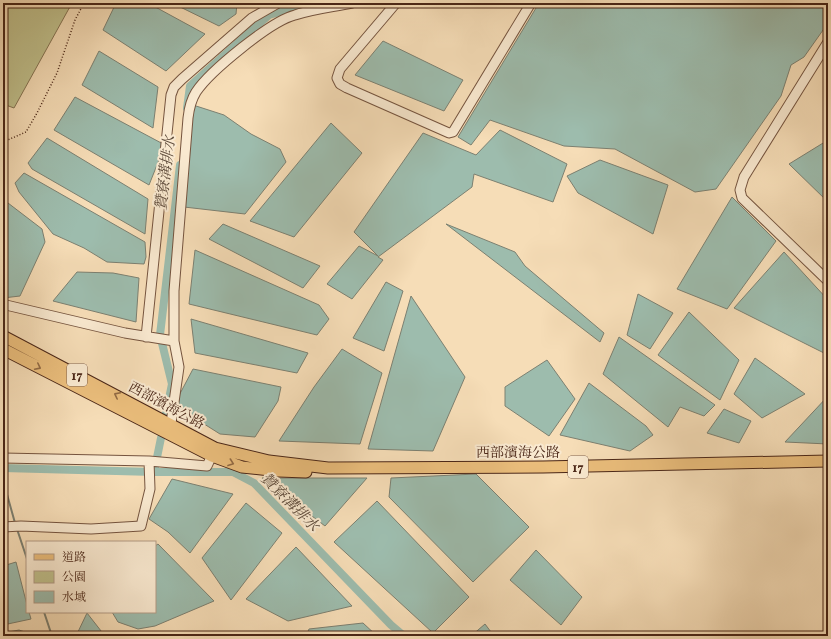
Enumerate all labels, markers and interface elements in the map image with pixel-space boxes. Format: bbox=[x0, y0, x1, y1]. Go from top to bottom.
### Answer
water label: 贊寮溝排水 bbox=[151, 133, 182, 212]
one-way arrow bbox=[33, 362, 41, 370]
road number: 17 bbox=[67, 364, 87, 386]
street label: 西部濱海公路 bbox=[125, 378, 208, 434]
one-way arrow bbox=[114, 393, 121, 400]
street label: 西部濱海公路 bbox=[476, 444, 560, 463]
road number: 17 bbox=[568, 456, 588, 478]
one-way arrow bbox=[227, 458, 234, 466]
water label: 贊寮溝排水 bbox=[255, 469, 324, 538]
legend bbox=[26, 541, 156, 613]
text: 道路 bbox=[62, 550, 86, 566]
text: 公園 bbox=[62, 570, 86, 586]
text: 水域 bbox=[62, 590, 86, 606]

